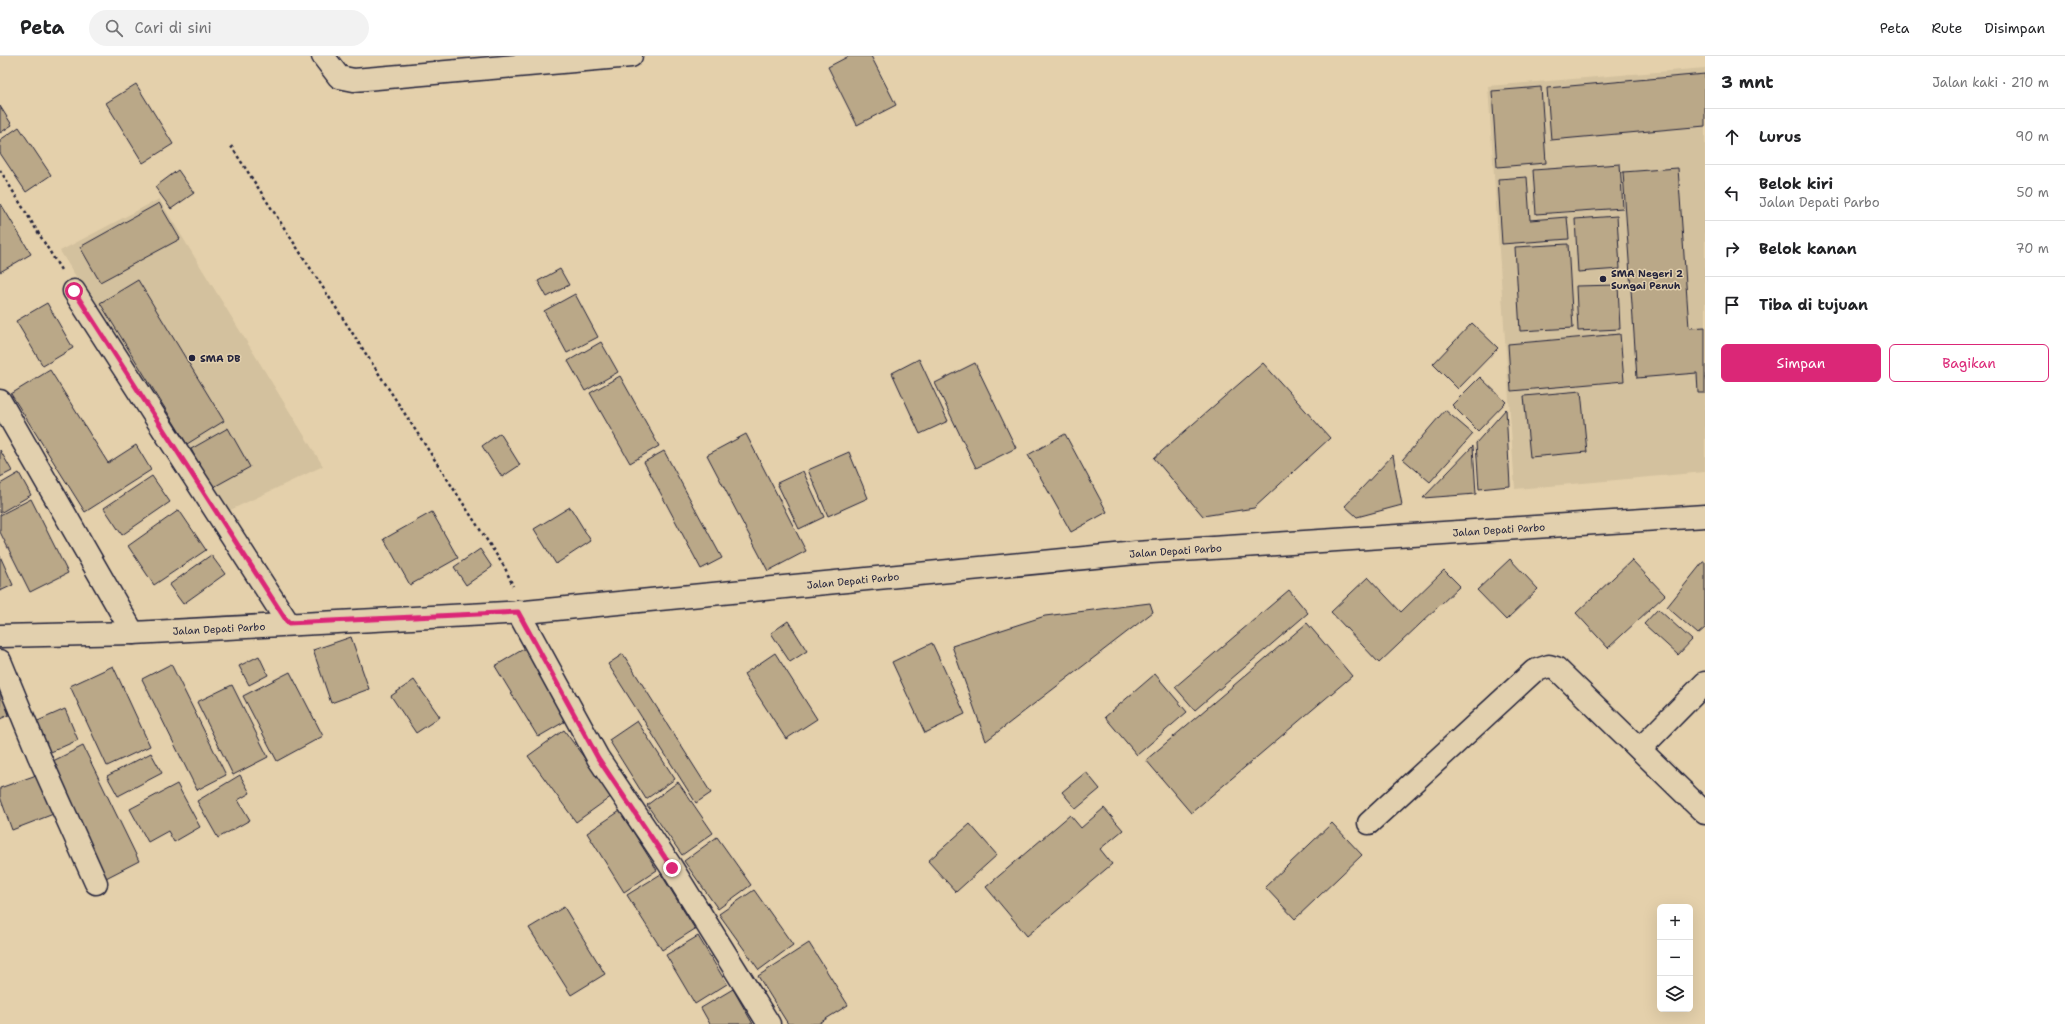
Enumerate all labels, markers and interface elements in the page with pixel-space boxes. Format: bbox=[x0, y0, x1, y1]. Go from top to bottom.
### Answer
search box bbox=[89, 10, 369, 46]
text: Peta bbox=[20, 15, 65, 40]
icon: search bbox=[103, 17, 125, 39]
text: Cari di sini bbox=[135, 18, 212, 38]
text: Peta bbox=[1880, 19, 1909, 37]
text: Rute bbox=[1931, 19, 1962, 37]
text: Disimpan bbox=[1984, 19, 2045, 37]
text: 3 mnt bbox=[1721, 71, 1774, 93]
text: Jalan kaki · 210 m bbox=[1932, 74, 2049, 91]
icon: ahead bbox=[1721, 126, 1743, 148]
text: Lurus bbox=[1759, 127, 1801, 147]
text: 90 m bbox=[2015, 128, 2049, 145]
text: Belok kiri bbox=[1759, 174, 1833, 194]
icon: left bbox=[1721, 182, 1743, 204]
text: 50 m bbox=[2016, 184, 2049, 201]
text: Jalan Depati Parbo bbox=[1759, 194, 1880, 211]
icon: right bbox=[1721, 238, 1743, 260]
text: Belok kanan bbox=[1759, 239, 1857, 259]
text: 70 m bbox=[2015, 240, 2049, 257]
place label: SMA Negeri 2 Sungai Penuh bbox=[1611, 267, 1683, 292]
marker: SMA Negeri 2 Sungai Penuh bbox=[1598, 274, 1608, 284]
route start bbox=[65, 282, 83, 300]
icon: arrive bbox=[1721, 294, 1743, 316]
text: Tiba di tujuan bbox=[1759, 295, 1868, 315]
button: Simpan bbox=[1721, 344, 1881, 382]
button: Bagikan bbox=[1889, 344, 2049, 382]
place label: SMA DB bbox=[200, 352, 240, 365]
marker: SMA DB bbox=[187, 353, 197, 363]
street label: Jalan Depati Parbo bbox=[1452, 520, 1546, 539]
street label: Jalan Depati Parbo bbox=[1129, 541, 1222, 560]
street label: Jalan Depati Parbo bbox=[806, 569, 900, 591]
street label: Jalan Depati Parbo bbox=[172, 619, 266, 637]
route end bbox=[663, 859, 681, 877]
map controls bbox=[1657, 904, 1693, 1012]
button: + bbox=[1657, 904, 1693, 940]
button: − bbox=[1657, 940, 1693, 976]
button: layers bbox=[1657, 976, 1693, 1012]

